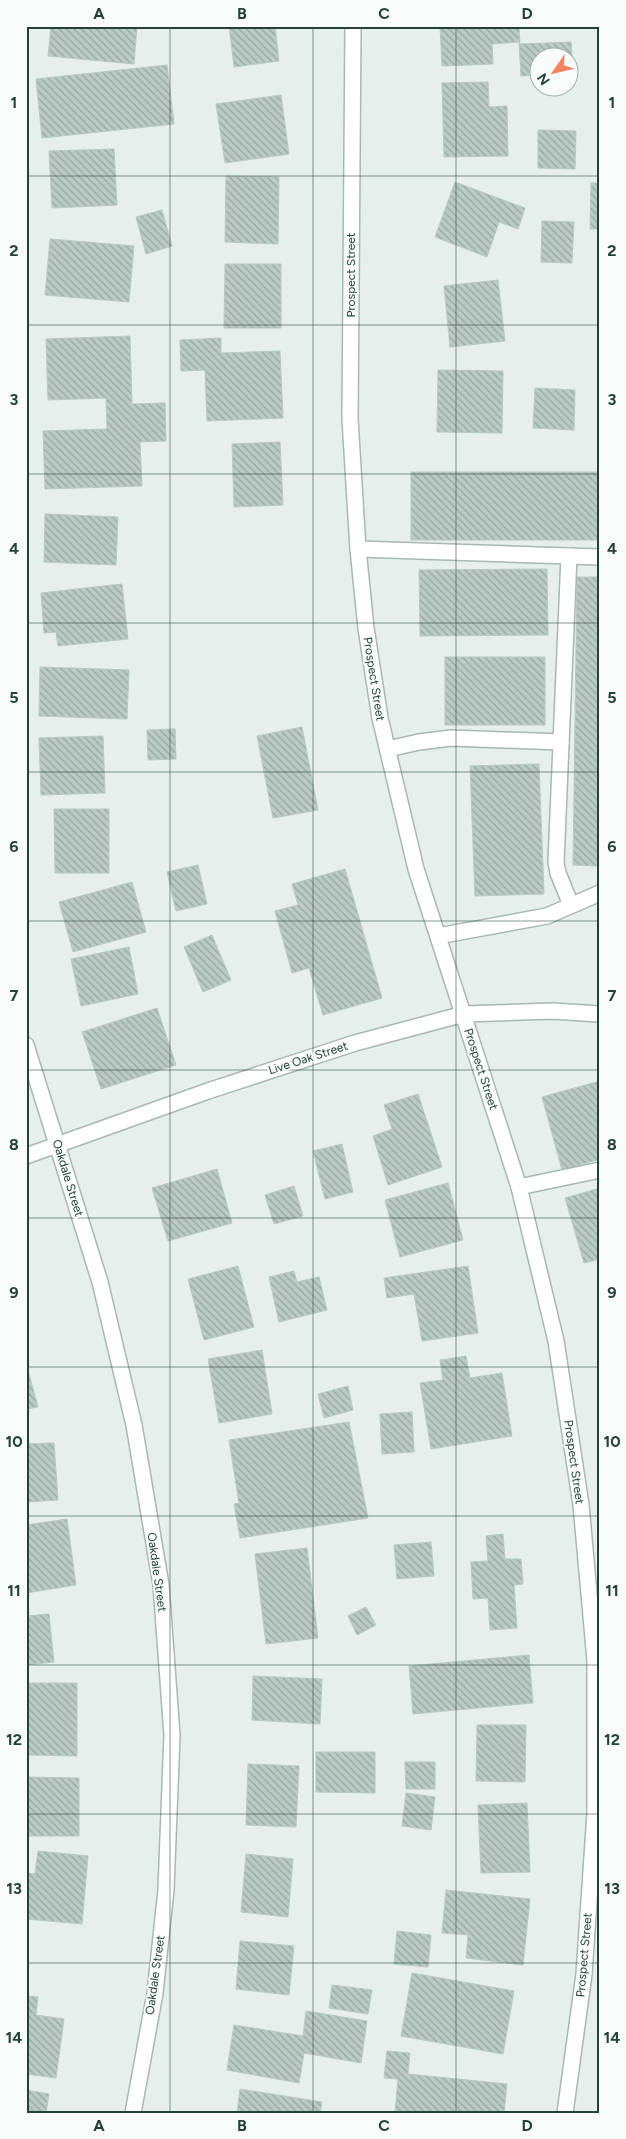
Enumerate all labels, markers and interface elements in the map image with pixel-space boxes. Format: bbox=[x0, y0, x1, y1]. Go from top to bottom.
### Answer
text: A bbox=[93, 4, 105, 23]
text: B bbox=[237, 4, 247, 23]
text: C bbox=[378, 4, 390, 23]
text: D bbox=[521, 4, 533, 23]
north arrow bbox=[528, 48, 578, 98]
text: N bbox=[534, 70, 554, 88]
text: 1 bbox=[11, 93, 17, 112]
text: 1 bbox=[609, 93, 615, 112]
street label: Prospect Street bbox=[344, 232, 358, 317]
text: 2 bbox=[9, 241, 19, 260]
text: 2 bbox=[607, 241, 617, 260]
text: 3 bbox=[10, 390, 19, 409]
text: 3 bbox=[608, 390, 617, 409]
text: 4 bbox=[9, 539, 19, 558]
text: 4 bbox=[607, 539, 617, 558]
street label: Prospect Street bbox=[360, 636, 388, 722]
text: 5 bbox=[9, 688, 19, 707]
text: 5 bbox=[607, 688, 617, 707]
text: 6 bbox=[9, 837, 19, 856]
text: 6 bbox=[607, 837, 617, 856]
text: 7 bbox=[10, 986, 19, 1005]
text: 7 bbox=[608, 986, 617, 1005]
street label: Prospect Street bbox=[461, 1027, 501, 1112]
street label: Live Oak Street bbox=[267, 1038, 350, 1077]
text: 8 bbox=[9, 1135, 19, 1154]
text: 8 bbox=[607, 1135, 617, 1154]
street label: Oakdale Street bbox=[50, 1138, 87, 1219]
text: 9 bbox=[9, 1283, 19, 1302]
text: 9 bbox=[607, 1283, 617, 1302]
street label: Prospect Street bbox=[561, 1419, 587, 1505]
text: 10 bbox=[5, 1432, 23, 1451]
text: 10 bbox=[603, 1432, 621, 1451]
street label: Oakdale Street bbox=[144, 1531, 170, 1613]
text: 11 bbox=[7, 1581, 21, 1600]
text: 11 bbox=[605, 1581, 619, 1600]
text: 12 bbox=[6, 1730, 22, 1749]
text: 12 bbox=[604, 1730, 620, 1749]
text: 13 bbox=[6, 1879, 22, 1898]
text: 13 bbox=[604, 1879, 620, 1898]
street label: Prospect Street bbox=[573, 1912, 595, 1998]
street label: Oakdale Street bbox=[142, 1934, 168, 2016]
text: 14 bbox=[6, 2028, 22, 2047]
text: 14 bbox=[604, 2028, 620, 2047]
text: A bbox=[93, 2116, 105, 2135]
text: B bbox=[237, 2116, 247, 2135]
text: C bbox=[378, 2116, 390, 2135]
text: D bbox=[521, 2116, 533, 2135]

